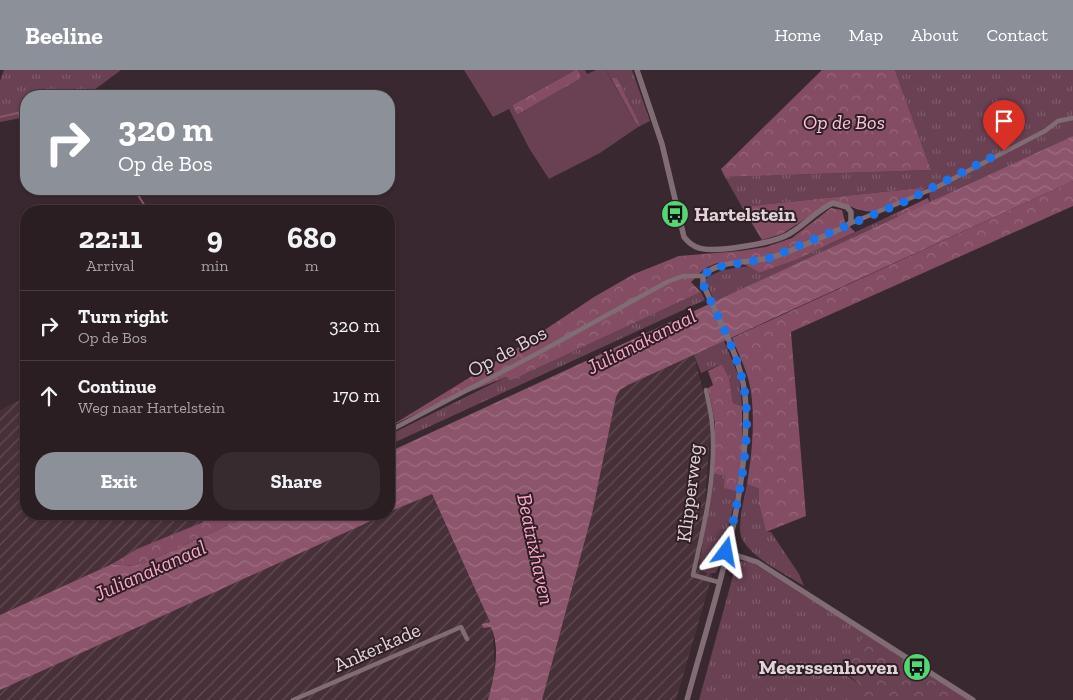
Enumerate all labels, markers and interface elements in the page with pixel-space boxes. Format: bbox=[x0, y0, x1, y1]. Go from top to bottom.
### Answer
text: Beeline bbox=[25, 21, 103, 50]
text: Home bbox=[774, 24, 821, 46]
text: Map bbox=[849, 24, 883, 46]
text: About bbox=[911, 24, 958, 46]
text: Contact bbox=[986, 24, 1048, 46]
pin bbox=[983, 100, 1025, 151]
icon: arrive bbox=[990, 107, 1018, 135]
text: 320 m bbox=[118, 108, 213, 150]
icon: right bbox=[35, 110, 100, 175]
park label: Op de Bos bbox=[803, 110, 885, 134]
text: Op de Bos bbox=[118, 150, 213, 177]
bus stop icon: Hartelstein bbox=[660, 199, 690, 229]
place label: Hartelstein bbox=[694, 202, 796, 226]
text: 22:11 bbox=[79, 220, 142, 256]
text: 9 bbox=[207, 220, 223, 256]
text: 680 bbox=[287, 220, 336, 256]
text: Arrival bbox=[86, 256, 135, 275]
text: min bbox=[201, 256, 228, 275]
text: m bbox=[305, 256, 319, 275]
water label: Julianakanaal bbox=[581, 303, 700, 380]
text: Turn right bbox=[78, 305, 168, 328]
icon: right bbox=[35, 312, 63, 340]
text: 320 m bbox=[329, 314, 380, 337]
street label: Op de Bos bbox=[463, 320, 551, 382]
text: Op de Bos bbox=[78, 328, 147, 347]
text: Continue bbox=[78, 375, 156, 398]
icon: ahead bbox=[35, 382, 63, 410]
text: 170 m bbox=[332, 384, 380, 407]
text: Weg naar Hartelstein bbox=[78, 398, 225, 417]
street label: Klipperweg bbox=[671, 442, 707, 544]
button: Exit bbox=[35, 452, 203, 510]
button: Share bbox=[213, 452, 380, 510]
water label: Beatrixhaven bbox=[512, 491, 560, 607]
position arrow bbox=[699, 525, 751, 577]
water label: Julianakanaal bbox=[89, 534, 210, 606]
street label: Ankerkade bbox=[330, 617, 424, 677]
bus stop icon: Meerssenhoven bbox=[902, 652, 932, 682]
place label: Meerssenhoven bbox=[759, 655, 898, 679]

